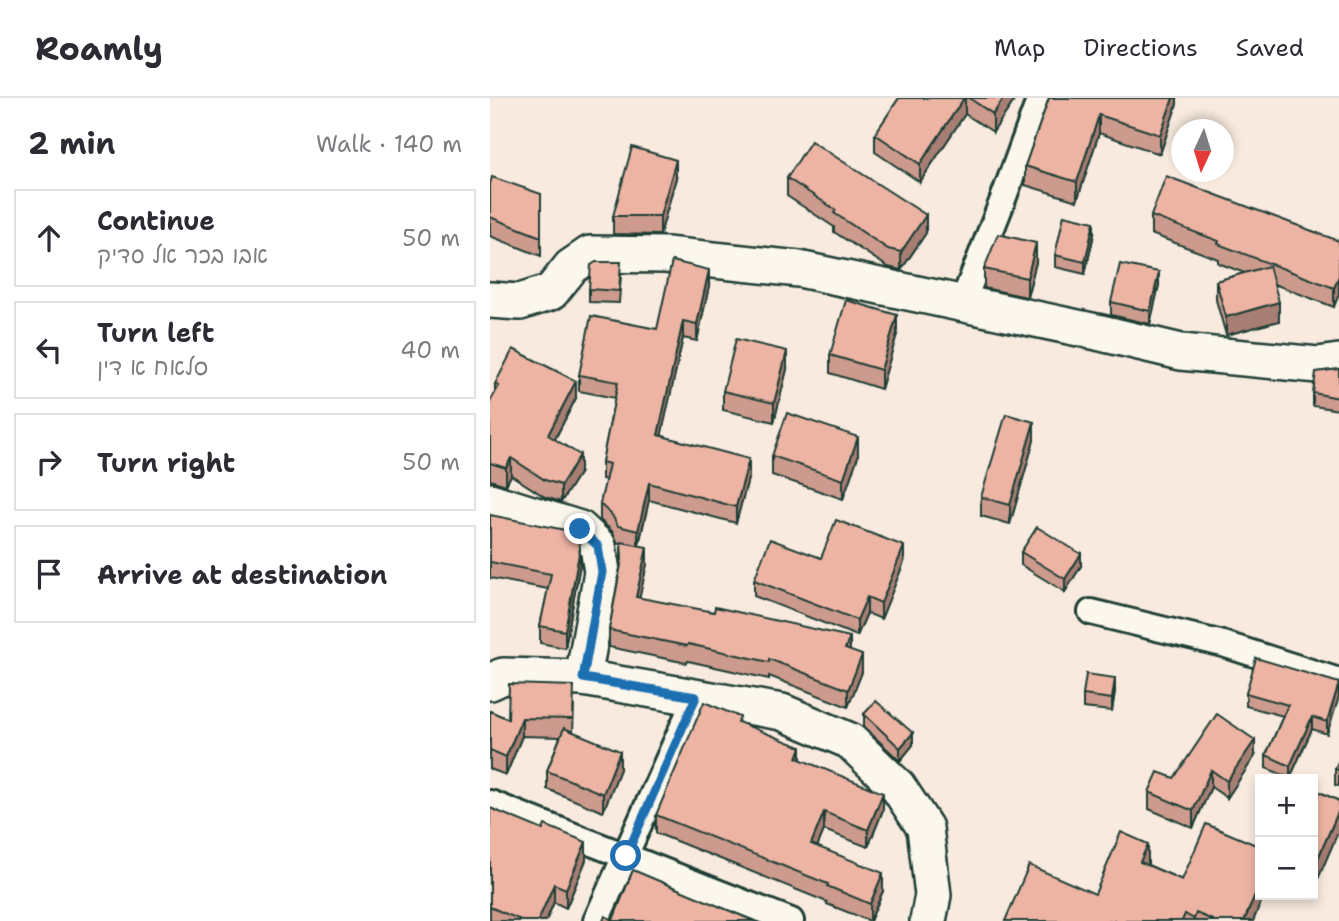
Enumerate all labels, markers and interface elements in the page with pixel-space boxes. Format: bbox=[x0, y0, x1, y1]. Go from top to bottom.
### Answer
text: Roamly bbox=[35, 26, 163, 71]
text: Map bbox=[994, 32, 1045, 64]
text: Directions bbox=[1083, 32, 1198, 64]
text: Saved bbox=[1236, 32, 1304, 64]
north arrow bbox=[1171, 119, 1234, 182]
text: 2 min bbox=[28, 123, 115, 164]
text: Walk · 140 m bbox=[316, 129, 462, 159]
text: Continue bbox=[97, 203, 215, 238]
icon: ahead bbox=[30, 219, 68, 257]
text: 50 m bbox=[402, 223, 460, 253]
text: אבו בכר אל סדיק bbox=[97, 240, 268, 270]
text: Turn left bbox=[97, 315, 214, 350]
icon: left bbox=[30, 331, 68, 369]
text: 40 m bbox=[400, 335, 460, 365]
text: סלאח א דין bbox=[97, 352, 208, 382]
icon: right bbox=[30, 443, 68, 481]
text: Turn right bbox=[97, 445, 235, 480]
text: 50 m bbox=[402, 447, 460, 477]
route end bbox=[564, 513, 595, 544]
icon: arrive bbox=[30, 555, 68, 593]
text: Arrive at destination bbox=[97, 557, 387, 592]
map controls bbox=[1255, 774, 1318, 900]
button: + bbox=[1255, 774, 1318, 837]
button: − bbox=[1255, 837, 1318, 900]
route start bbox=[610, 840, 641, 871]

